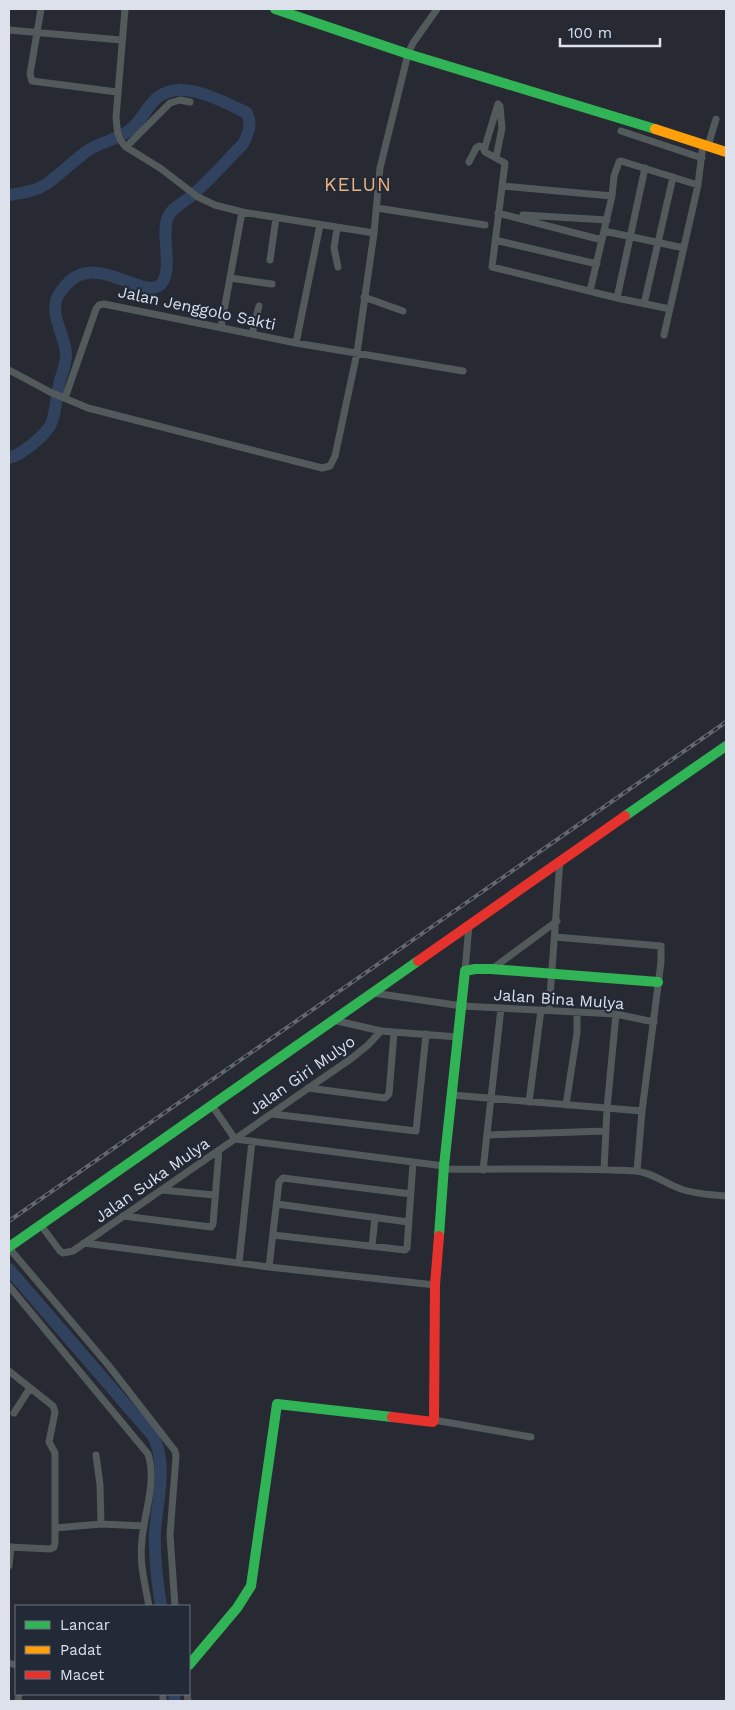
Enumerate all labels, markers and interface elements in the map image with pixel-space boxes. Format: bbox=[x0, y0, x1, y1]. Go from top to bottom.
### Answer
scale bar bbox=[560, 15, 660, 47]
text: 100 m bbox=[568, 24, 612, 42]
district label: KELUN bbox=[324, 173, 392, 196]
street label: Jalan Jenggolo Sakti bbox=[116, 282, 278, 334]
street label: Jalan Bina Mulya bbox=[493, 985, 625, 1013]
street label: Jalan Giri Mulyo bbox=[245, 1031, 359, 1119]
street label: Jalan Suka Mulya bbox=[91, 1133, 213, 1227]
legend bbox=[15, 1605, 190, 1695]
text: Lancar bbox=[60, 1616, 110, 1634]
text: Padat bbox=[60, 1641, 102, 1659]
text: Macet bbox=[60, 1666, 105, 1684]

